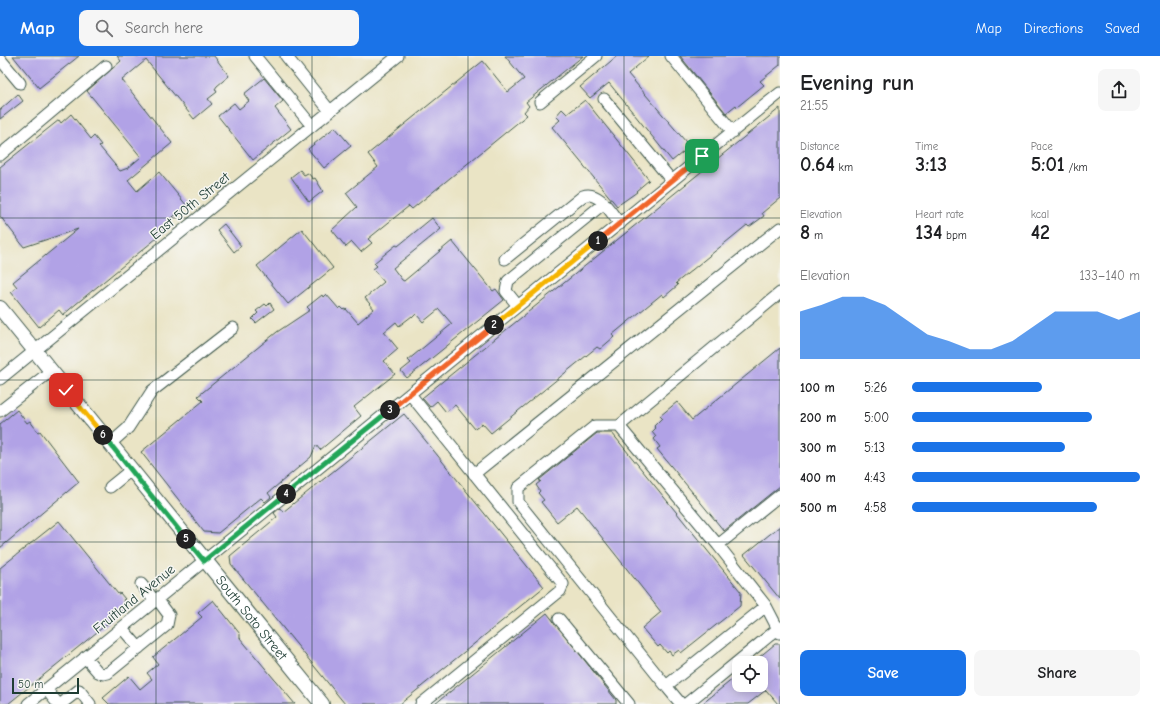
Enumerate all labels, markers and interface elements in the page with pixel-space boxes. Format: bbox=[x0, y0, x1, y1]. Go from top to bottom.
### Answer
search box bbox=[79, 10, 359, 46]
text: Map bbox=[20, 17, 55, 39]
icon: search bbox=[93, 17, 115, 39]
text: Search here bbox=[125, 19, 203, 37]
text: Map bbox=[975, 20, 1002, 37]
text: Directions bbox=[1024, 20, 1083, 37]
text: Saved bbox=[1105, 20, 1140, 37]
button: share bbox=[1098, 69, 1140, 111]
text: Evening run bbox=[800, 70, 914, 96]
text: 21:55 bbox=[800, 98, 828, 113]
pin bbox=[685, 139, 719, 173]
text: Distance bbox=[800, 140, 839, 153]
text: Time bbox=[915, 140, 938, 153]
text: Pace bbox=[1031, 140, 1053, 153]
icon: arrive bbox=[691, 145, 713, 167]
text: 0.64 bbox=[800, 153, 835, 176]
text: 3:13 bbox=[915, 153, 947, 176]
text: 5:01 bbox=[1031, 153, 1065, 176]
text: km bbox=[835, 161, 853, 174]
text: /km bbox=[1065, 161, 1088, 174]
street label: East 50th Street bbox=[147, 168, 234, 243]
text: Elevation bbox=[800, 208, 842, 221]
text: Heart rate bbox=[915, 208, 964, 221]
text: kcal bbox=[1031, 208, 1049, 221]
text: 8 bbox=[800, 221, 810, 244]
text: 134 bbox=[915, 221, 942, 244]
text: 42 bbox=[1031, 221, 1050, 244]
text: m bbox=[810, 229, 823, 242]
text: bpm bbox=[942, 229, 967, 242]
pin: 1 bbox=[588, 231, 608, 251]
text: 1 bbox=[596, 234, 600, 247]
text: Elevation bbox=[800, 268, 850, 283]
text: 133–140 m bbox=[1079, 268, 1140, 283]
pin: 2 bbox=[484, 315, 504, 335]
text: 2 bbox=[491, 318, 497, 331]
pin bbox=[49, 373, 83, 407]
icon: check bbox=[55, 379, 77, 401]
text: 100 m bbox=[800, 380, 835, 395]
text: 5:26 bbox=[864, 380, 887, 395]
pin: 3 bbox=[380, 400, 400, 420]
text: 3 bbox=[387, 403, 393, 416]
text: 200 m bbox=[800, 410, 836, 425]
text: 5:00 bbox=[864, 410, 889, 425]
pin: 6 bbox=[93, 425, 113, 445]
text: 6 bbox=[100, 428, 106, 441]
text: 300 m bbox=[800, 440, 836, 455]
text: 5:13 bbox=[864, 440, 885, 455]
text: 400 m bbox=[800, 470, 836, 485]
text: 4:43 bbox=[864, 470, 886, 485]
pin: 4 bbox=[276, 484, 296, 504]
text: 4 bbox=[283, 487, 289, 500]
text: 500 m bbox=[800, 500, 837, 515]
text: 4:58 bbox=[864, 500, 886, 515]
pin: 5 bbox=[176, 529, 196, 549]
text: 5 bbox=[183, 532, 189, 545]
street label: Fruitland Avenue bbox=[90, 561, 178, 637]
street label: South Soto Street bbox=[212, 572, 292, 664]
button: Save bbox=[800, 650, 966, 696]
button: Share bbox=[974, 650, 1140, 696]
map controls bbox=[732, 656, 768, 692]
button: locate bbox=[732, 656, 768, 692]
scale bar bbox=[12, 676, 79, 695]
text: 50 m bbox=[18, 678, 43, 691]

